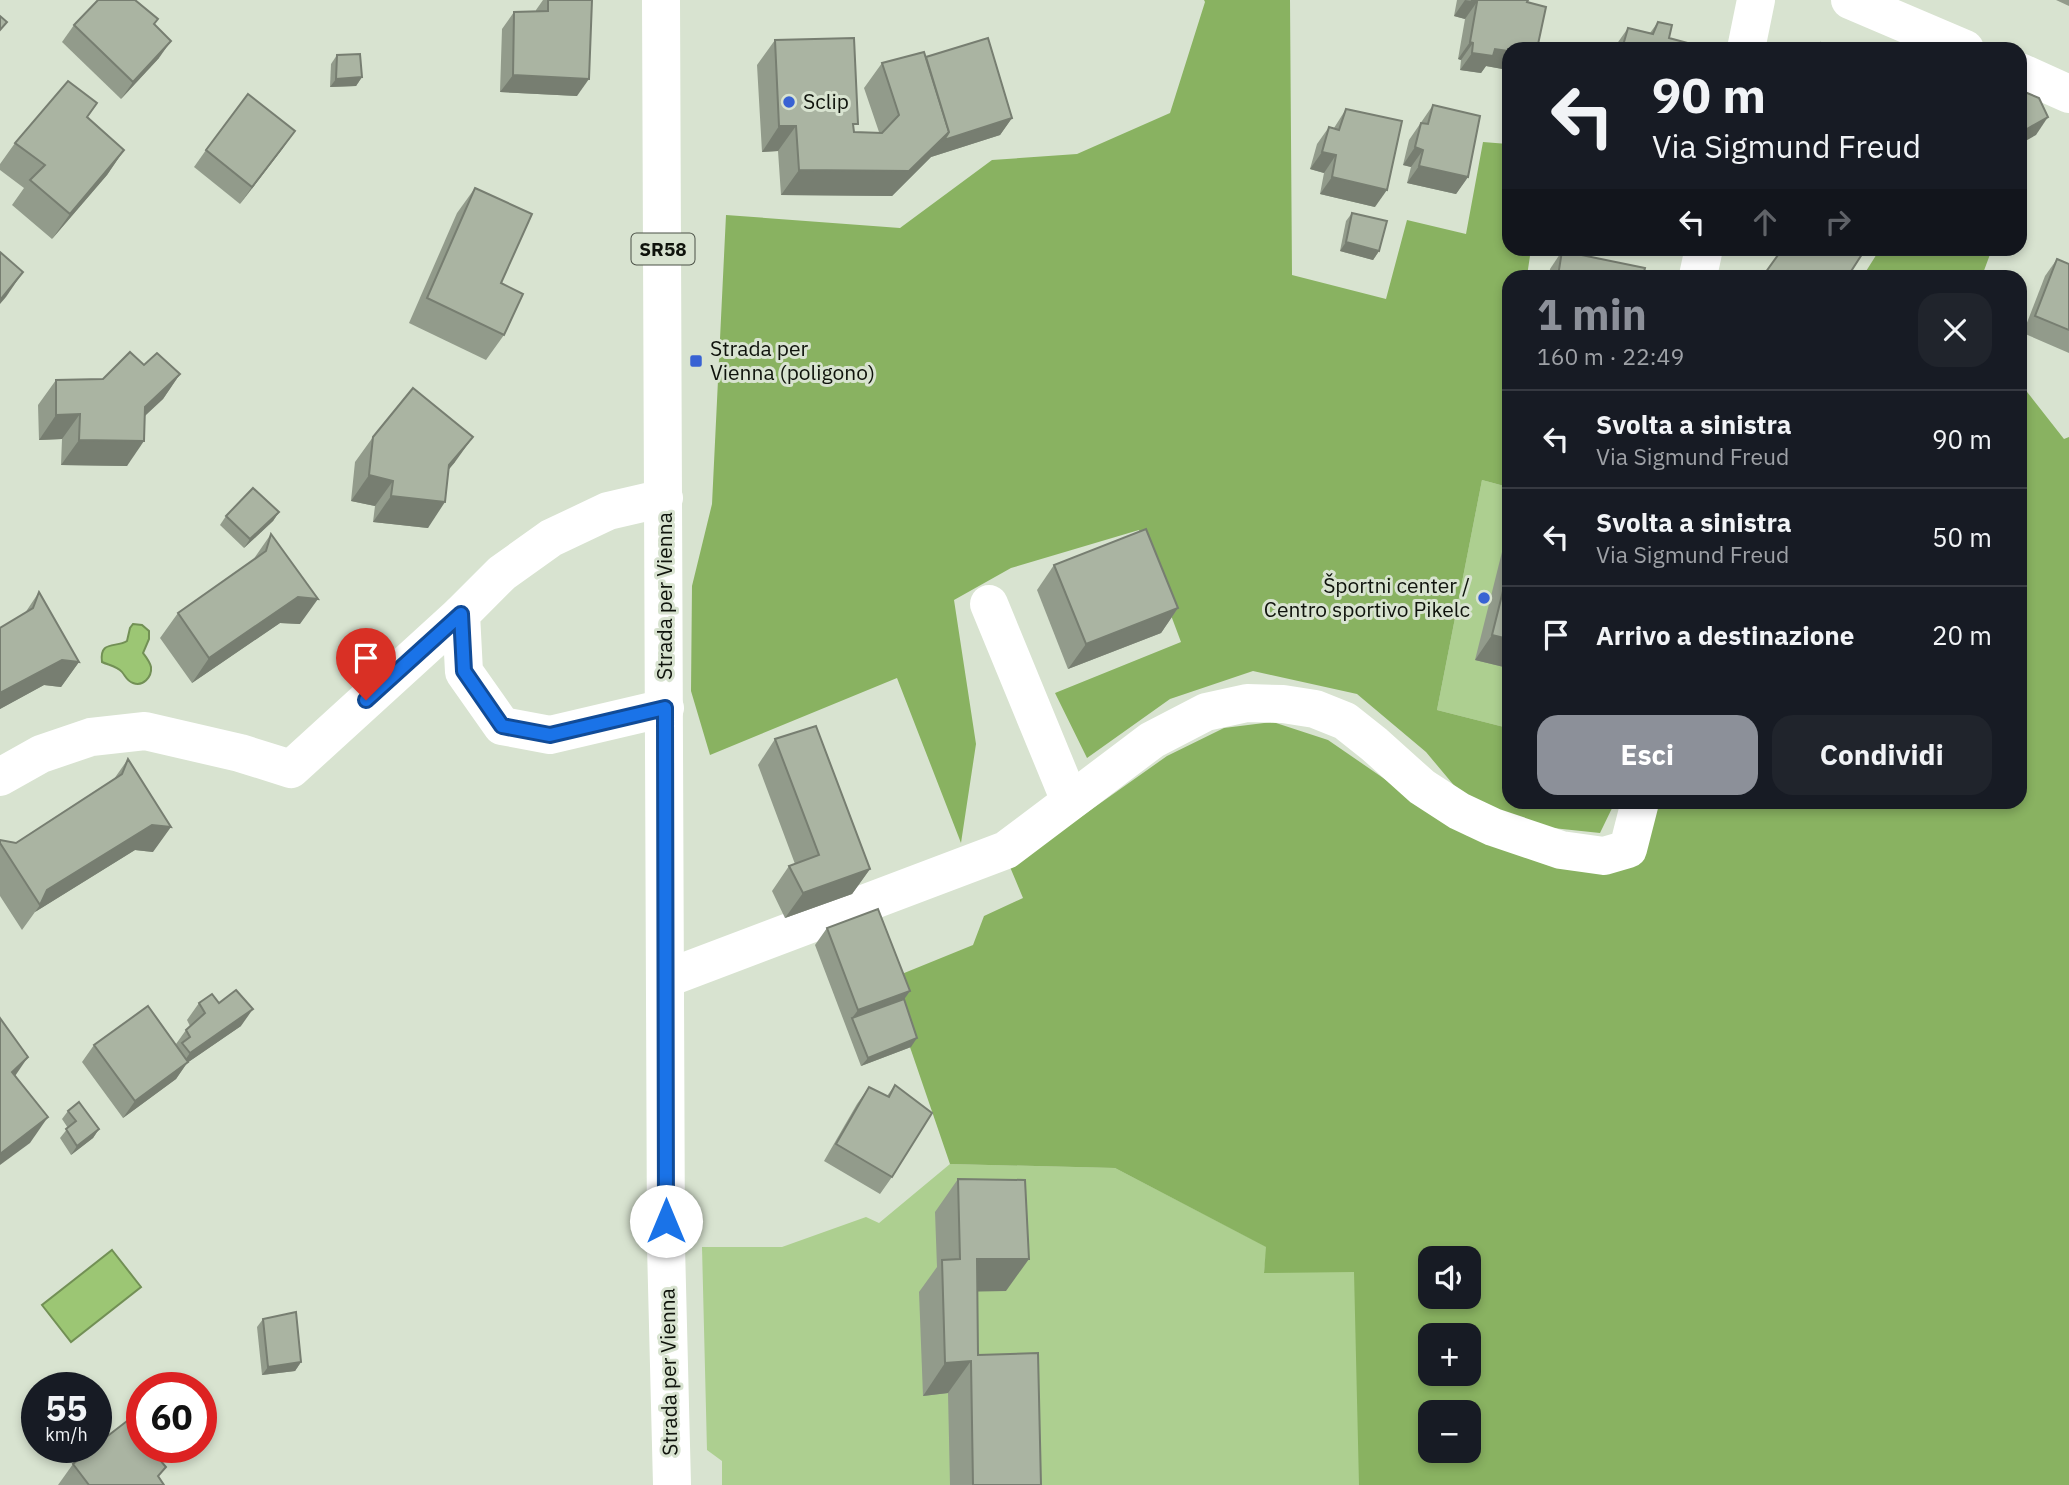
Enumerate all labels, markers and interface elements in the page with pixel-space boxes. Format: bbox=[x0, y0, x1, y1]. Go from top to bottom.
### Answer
text: 90 m bbox=[1652, 63, 1766, 126]
icon: left bbox=[1537, 70, 1628, 161]
place label: Sclip bbox=[803, 87, 849, 115]
marker: Sclip bbox=[781, 94, 797, 110]
text: Via Sigmund Freud bbox=[1652, 125, 1921, 167]
icon: left bbox=[1673, 203, 1711, 241]
icon: ahead bbox=[1746, 203, 1784, 241]
icon: right bbox=[1819, 203, 1857, 241]
road number: SR58 bbox=[632, 233, 694, 264]
text: 1 min bbox=[1537, 287, 1647, 342]
button: close bbox=[1918, 293, 1992, 367]
place label: Strada per Vienna (poligono) bbox=[710, 334, 875, 386]
text: 160 m · 22:49 bbox=[1537, 341, 1684, 371]
marker: Strada per Vienna (poligono) bbox=[688, 353, 704, 369]
text: Svolta a sinistra bbox=[1596, 407, 1792, 441]
icon: left bbox=[1537, 420, 1575, 458]
text: 90 m bbox=[1932, 422, 1992, 456]
text: Via Sigmund Freud bbox=[1596, 441, 1789, 471]
text: Svolta a sinistra bbox=[1596, 505, 1792, 539]
street label: Strada per Vienna bbox=[650, 512, 678, 680]
icon: left bbox=[1537, 518, 1575, 556]
text: 50 m bbox=[1932, 520, 1992, 554]
text: Via Sigmund Freud bbox=[1596, 539, 1789, 569]
place label: Športni center / Centro sportivo Pikelc bbox=[1264, 571, 1470, 623]
marker: Športni center / Centro sportivo Pikelc bbox=[1476, 590, 1492, 606]
icon: arrive bbox=[1537, 616, 1575, 654]
text: Arrivo a destinazione bbox=[1596, 618, 1854, 652]
text: 20 m bbox=[1932, 618, 1992, 652]
pin bbox=[336, 628, 396, 700]
icon: arrive bbox=[347, 639, 385, 677]
button: Esci bbox=[1537, 715, 1758, 795]
button: Condividi bbox=[1772, 715, 1992, 795]
position arrow bbox=[629, 1184, 703, 1258]
map controls bbox=[1418, 1246, 1481, 1463]
button: sound bbox=[1418, 1246, 1481, 1309]
street label: Strada per Vienna bbox=[653, 1288, 683, 1456]
button: + bbox=[1418, 1323, 1481, 1386]
speed limit sign: 60 bbox=[126, 1372, 217, 1463]
text: 55 bbox=[45, 1385, 88, 1431]
button: − bbox=[1418, 1400, 1481, 1463]
text: km/h bbox=[45, 1423, 88, 1446]

